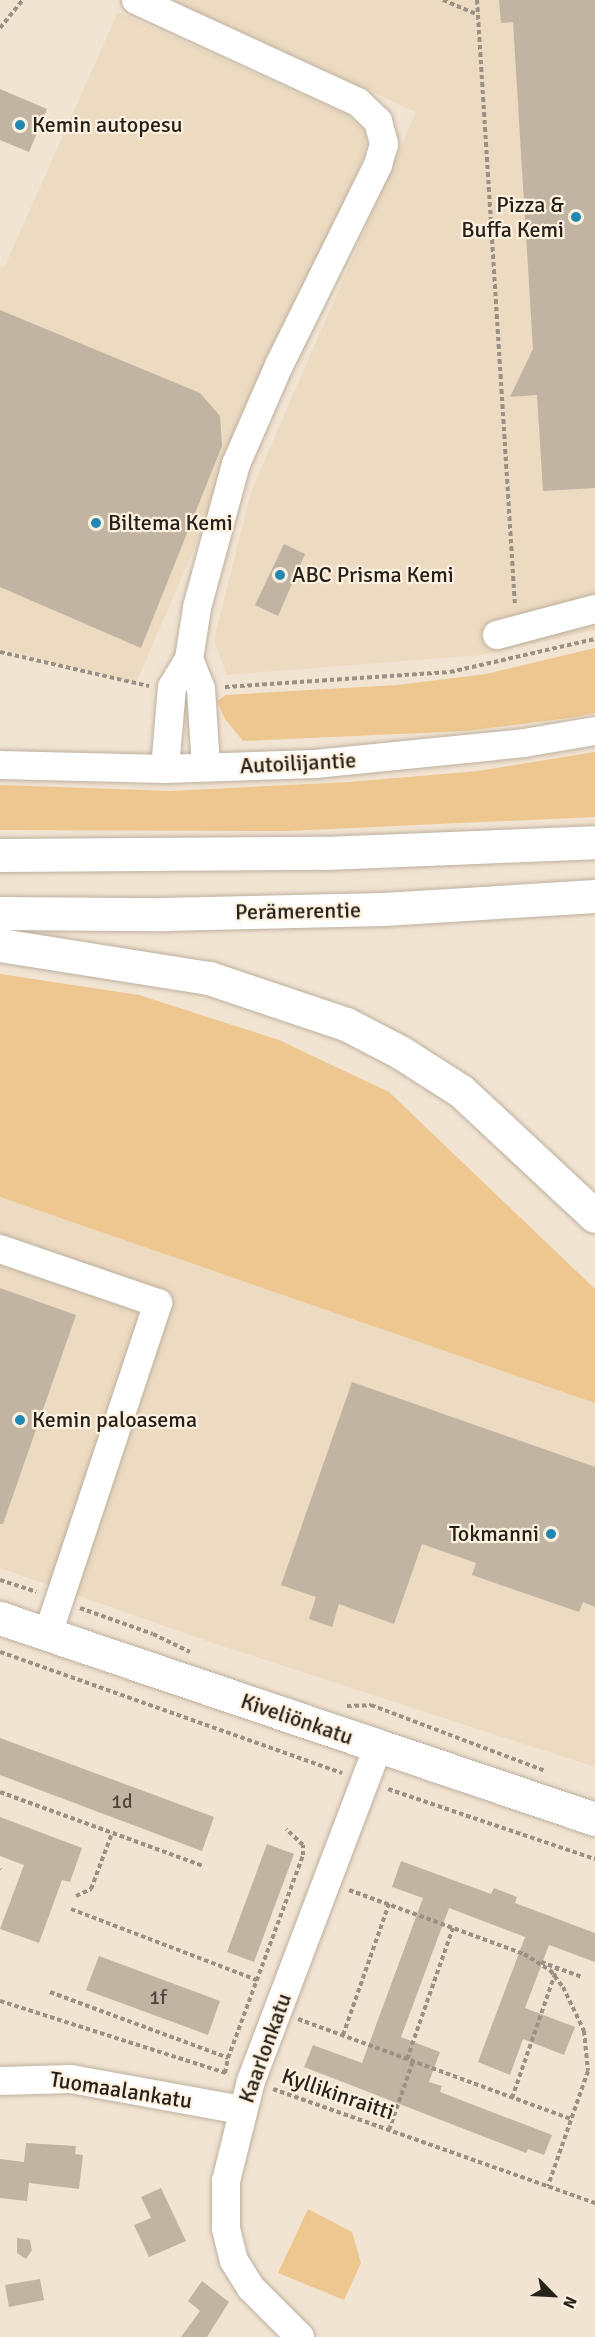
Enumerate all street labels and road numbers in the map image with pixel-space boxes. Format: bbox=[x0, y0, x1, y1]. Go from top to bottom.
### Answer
street label: Autoilijantie bbox=[239, 747, 357, 779]
street label: Perämerentie bbox=[235, 897, 361, 925]
street label: Kiveliönkatu bbox=[237, 1687, 357, 1751]
street label: Kaarlonkatu bbox=[233, 1990, 297, 2106]
street label: Kyllikinraitti bbox=[278, 2062, 398, 2126]
street label: Tuomaalankatu bbox=[48, 2066, 194, 2114]

